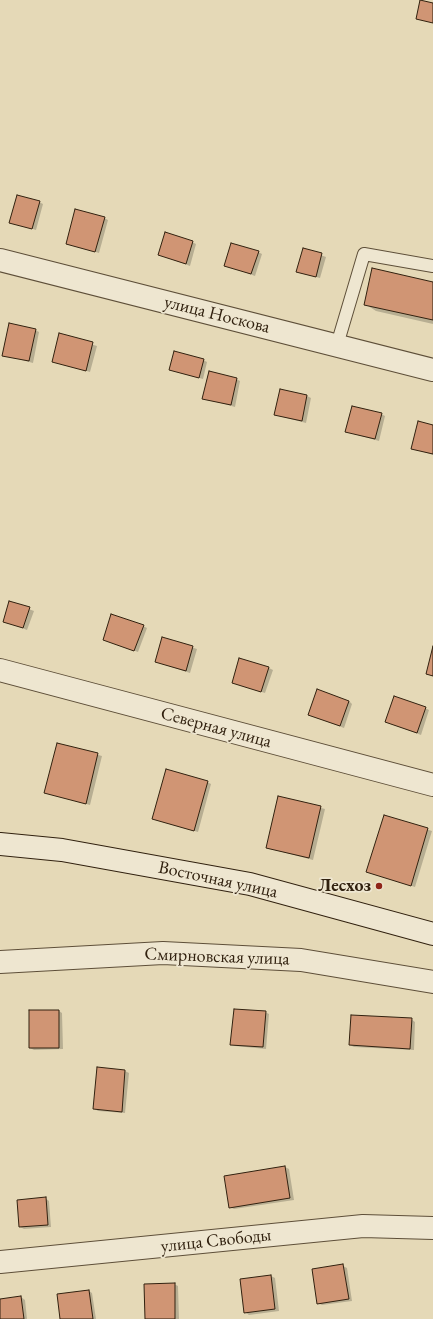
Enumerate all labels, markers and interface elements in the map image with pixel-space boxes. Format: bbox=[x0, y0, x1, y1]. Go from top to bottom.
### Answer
street label: улица Носкова bbox=[162, 291, 272, 339]
street label: Северная улица bbox=[158, 703, 274, 753]
street label: Восточная улица bbox=[156, 857, 280, 903]
place label: Лесхоз bbox=[318, 875, 371, 897]
marker: Лесхоз bbox=[374, 881, 384, 891]
street label: Смирновская улица bbox=[144, 944, 290, 970]
street label: улица Свободы bbox=[160, 1224, 272, 1258]

